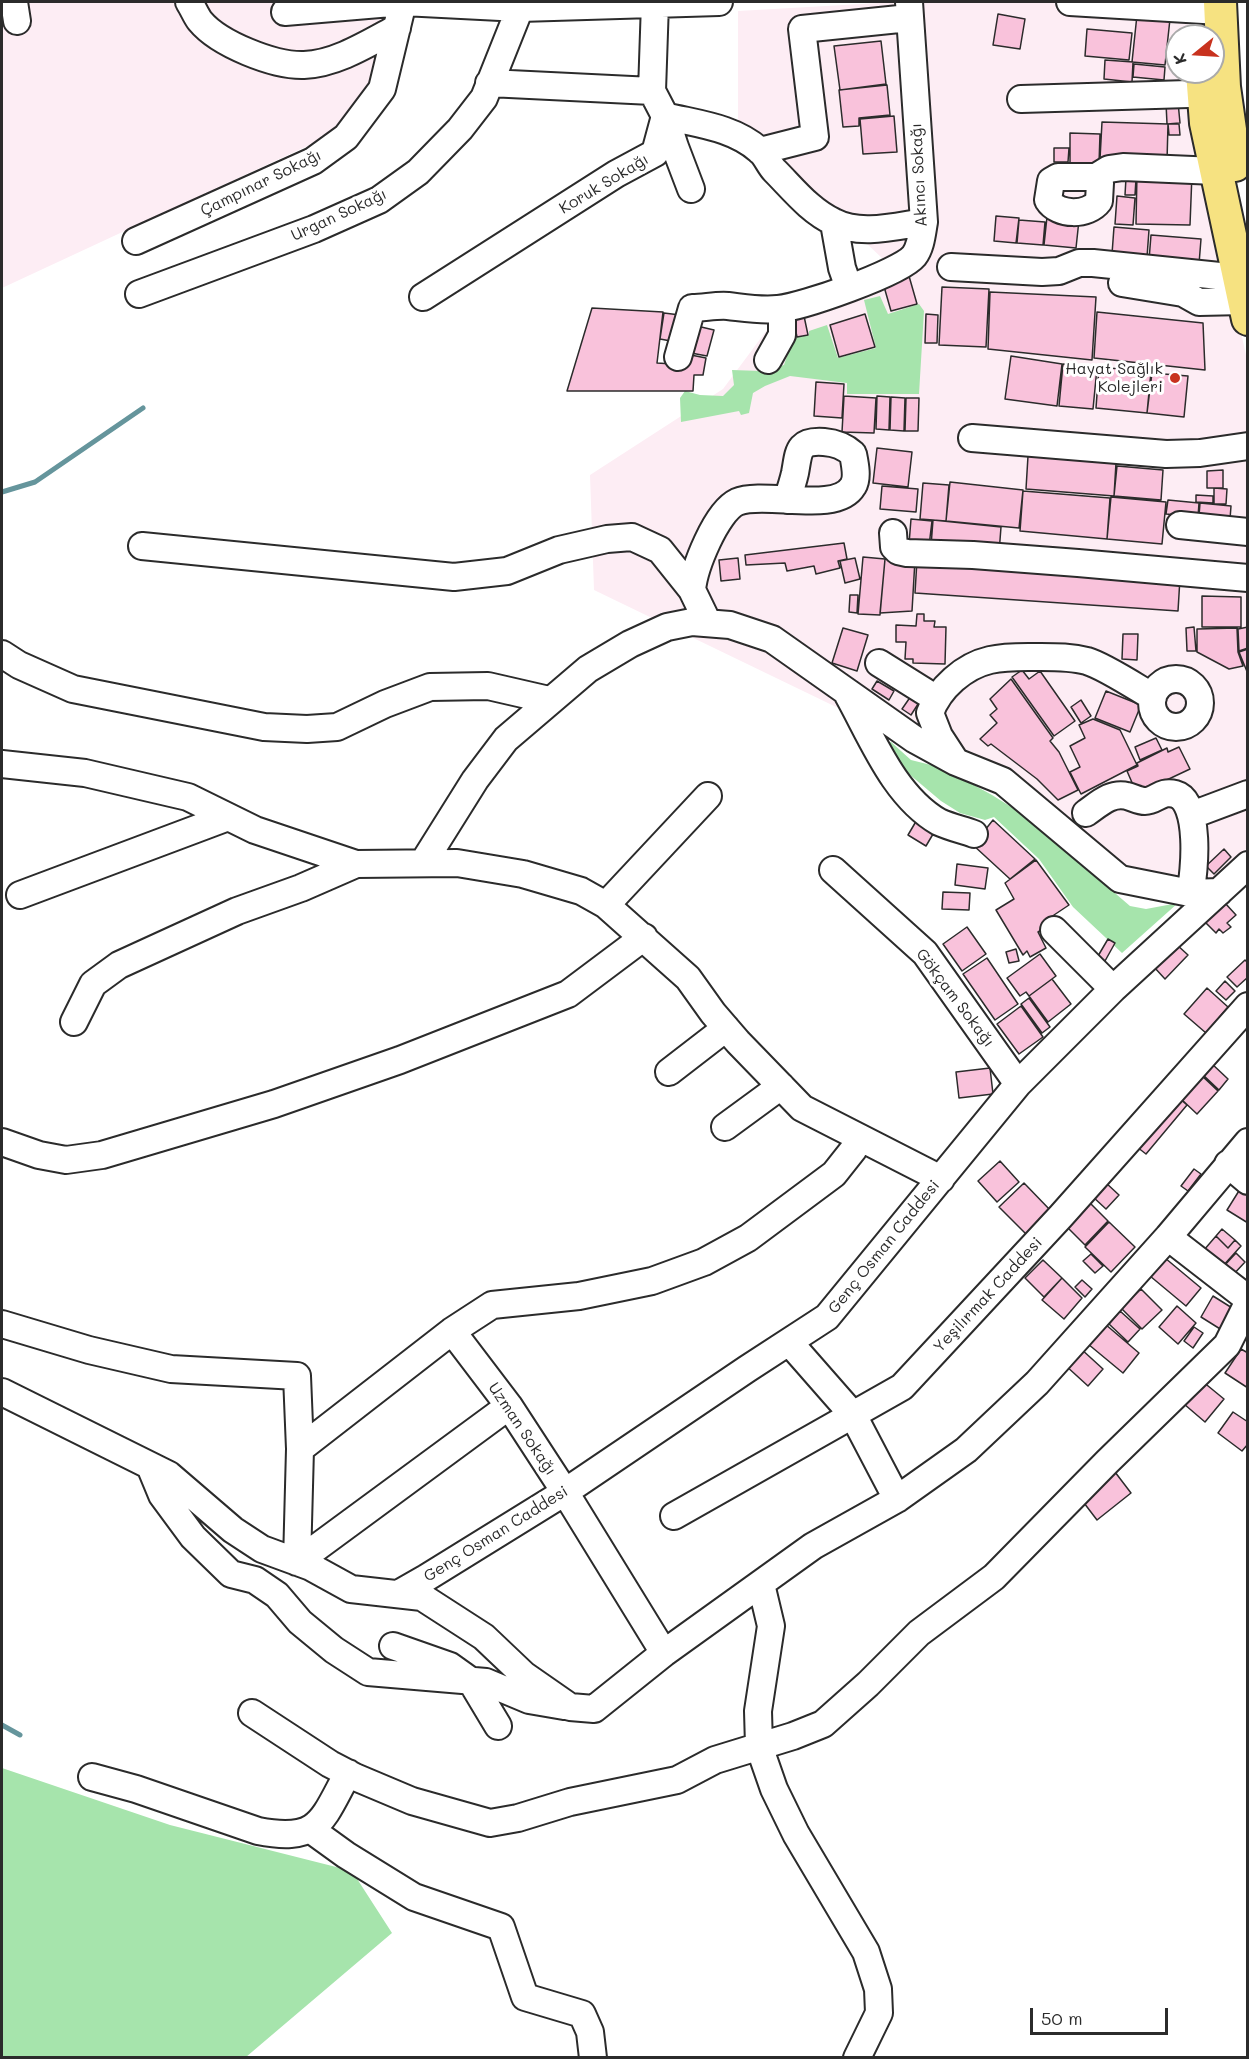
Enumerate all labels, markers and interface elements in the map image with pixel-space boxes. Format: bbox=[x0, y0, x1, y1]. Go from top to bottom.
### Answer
north arrow bbox=[1165, 24, 1225, 84]
text: K bbox=[1168, 51, 1191, 67]
street label: Akıncı Sokağı bbox=[907, 122, 931, 228]
street label: Çampınar Sokağı bbox=[197, 145, 325, 221]
street label: Koruk Sokağı bbox=[556, 150, 652, 218]
street label: Urgan Sokağı bbox=[288, 184, 390, 246]
place label: Hayat Sağlık Kolejleri bbox=[1065, 359, 1163, 397]
marker: Hayat Sağlık Kolejleri bbox=[1168, 371, 1182, 385]
street label: Gökçam Sokağı bbox=[912, 945, 998, 1051]
street label: Genç Osman Caddesi bbox=[824, 1176, 944, 1318]
street label: Yeşilırmak Caddesi bbox=[930, 1233, 1046, 1357]
street label: Uzman Sokağı bbox=[484, 1379, 560, 1479]
street label: Genç Osman Caddesi bbox=[420, 1482, 572, 1586]
scale bar bbox=[1033, 1996, 1171, 2034]
text: 50 m bbox=[1041, 2006, 1083, 2030]

